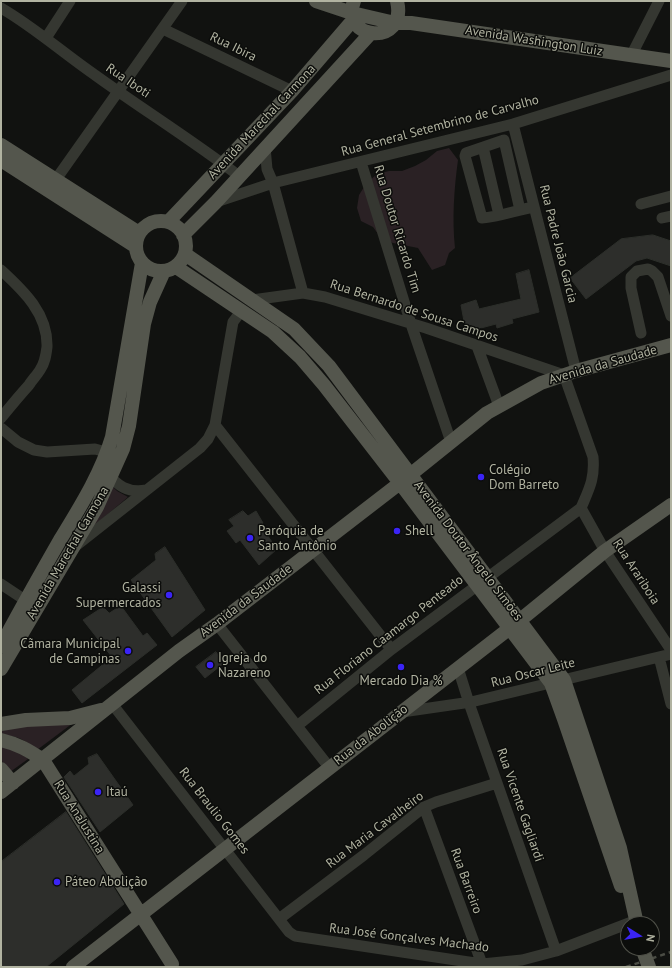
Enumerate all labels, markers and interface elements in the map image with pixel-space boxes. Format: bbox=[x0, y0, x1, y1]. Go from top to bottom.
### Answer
street label: Avenida Washington Luiz bbox=[464, 22, 604, 60]
street label: Rua Ibira bbox=[207, 29, 259, 65]
street label: Rua Iboti bbox=[103, 60, 153, 102]
street label: Avenida Marechal Carmona bbox=[205, 62, 319, 182]
street label: Rua General Setembrino de Carvalho bbox=[339, 92, 541, 160]
street label: Rua Doutor Ricardo Tim bbox=[370, 163, 424, 295]
street label: Rua Padre João Garcia bbox=[536, 183, 580, 305]
street label: Rua Bernardo de Sousa Campos bbox=[328, 276, 500, 346]
street label: Avenida da Saudade bbox=[547, 342, 659, 388]
place label: Colégio Dom Barreto bbox=[489, 462, 559, 493]
marker: Colégio Dom Barreto bbox=[476, 472, 486, 482]
street label: Avenida Doutor Ângelo Simões bbox=[410, 478, 526, 624]
street label: Avenida Marechal Carmona bbox=[24, 484, 112, 622]
place label: Paróquia de Santo Antônio bbox=[258, 523, 337, 554]
place label: Shell bbox=[405, 523, 433, 539]
marker: Shell bbox=[392, 526, 402, 536]
marker: Paróquia de Santo Antônio bbox=[245, 533, 255, 543]
street label: Rua Arariboia bbox=[609, 536, 663, 608]
street label: Avenida da Saudade bbox=[197, 561, 295, 641]
street label: Rua Floriano Caamargo Penteado bbox=[311, 572, 467, 698]
place label: Galassi Supermercados bbox=[76, 580, 161, 611]
marker: Galassi Supermercados bbox=[164, 590, 174, 600]
place label: Cãmara Municipal de Campinas bbox=[20, 636, 120, 667]
marker: Cãmara Municipal de Campinas bbox=[123, 646, 133, 656]
place label: Igreja do Nazareno bbox=[218, 650, 271, 681]
street label: Rua Oscar Leite bbox=[489, 655, 577, 691]
marker: Igreja do Nazareno bbox=[205, 660, 215, 670]
marker: Mercado Dia % bbox=[396, 662, 406, 672]
place label: Mercado Dia % bbox=[359, 673, 443, 689]
street label: Rua da Abolição bbox=[331, 701, 411, 769]
street label: Rua Vicente Gagliardi bbox=[493, 746, 547, 864]
street label: Rua Braulio Gomes bbox=[175, 765, 253, 857]
street label: Rua AnaJustina bbox=[50, 777, 108, 857]
place label: Itaú bbox=[106, 784, 128, 800]
marker: Itaú bbox=[93, 787, 103, 797]
street label: Rua Maria Cavalheiro bbox=[323, 788, 427, 872]
street label: Rua Barreiro bbox=[447, 846, 485, 916]
place label: Páteo Abolição bbox=[65, 874, 148, 890]
marker: Páteo Abolição bbox=[52, 877, 62, 887]
north arrow bbox=[620, 916, 660, 956]
street label: Rua José Gonçalves Machado bbox=[328, 920, 490, 956]
text: N bbox=[643, 933, 658, 943]

